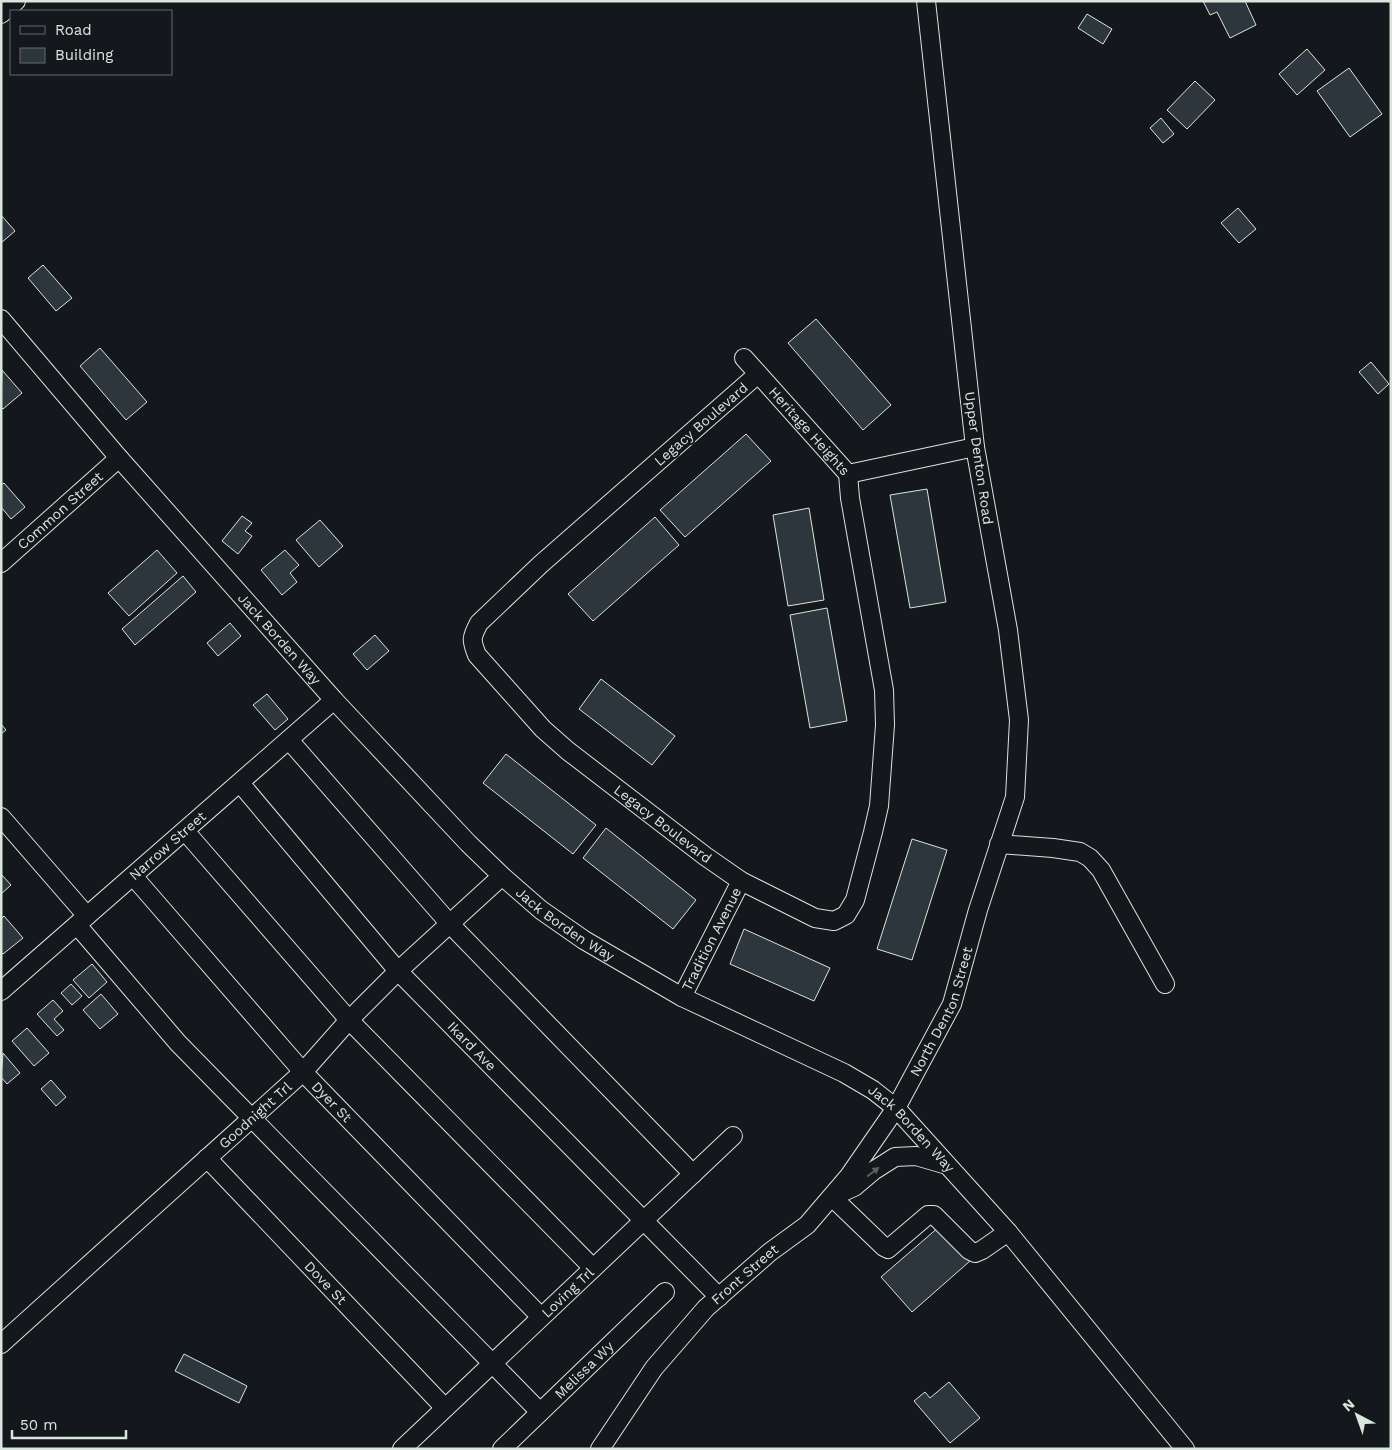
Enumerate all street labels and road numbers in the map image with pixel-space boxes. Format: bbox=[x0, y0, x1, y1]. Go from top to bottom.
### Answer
street label: Legacy Boulevard bbox=[651, 379, 751, 469]
street label: Heritage Heights bbox=[766, 384, 853, 478]
street label: Upper Denton Road bbox=[962, 390, 996, 526]
street label: Common Street bbox=[14, 468, 106, 553]
street label: Jack Borden Way bbox=[235, 590, 325, 688]
street label: Legacy Boulevard bbox=[611, 781, 715, 866]
street label: Narrow Street bbox=[126, 808, 209, 883]
street label: Jack Borden Way bbox=[513, 884, 618, 964]
street label: Tradition Avenue bbox=[679, 885, 744, 993]
street label: North Denton Street bbox=[907, 945, 975, 1079]
street label: Ikard Ave bbox=[444, 1018, 500, 1074]
street label: Goodnight Trl bbox=[216, 1078, 295, 1152]
street label: Dyer St bbox=[309, 1078, 355, 1126]
street label: Jack Borden Way bbox=[865, 1081, 958, 1176]
street label: Front Street bbox=[708, 1241, 781, 1308]
street label: Dove St bbox=[301, 1258, 350, 1308]
street label: Loving Trl bbox=[538, 1264, 598, 1321]
street label: Melissa Wy bbox=[551, 1337, 617, 1402]

